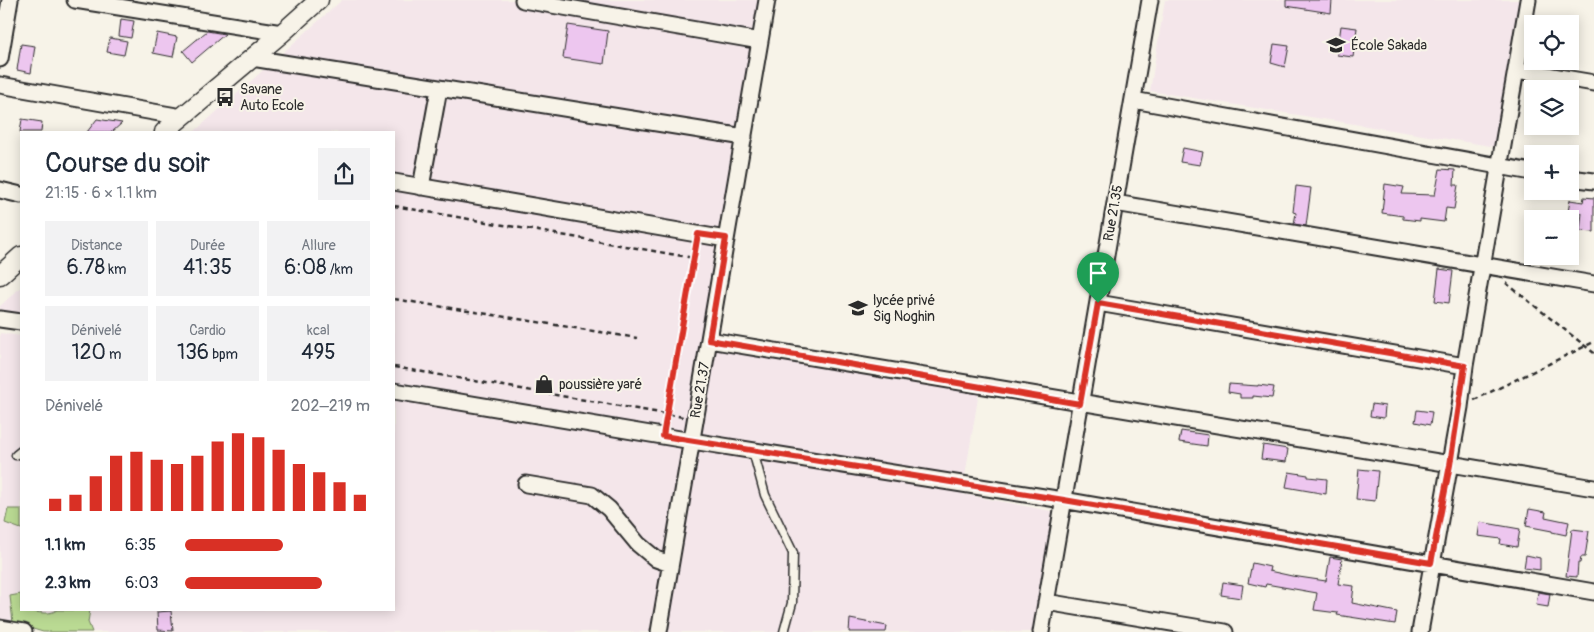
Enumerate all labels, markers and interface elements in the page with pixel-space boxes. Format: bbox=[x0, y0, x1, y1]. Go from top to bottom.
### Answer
map controls bbox=[1524, 15, 1579, 265]
button: locate bbox=[1524, 15, 1579, 70]
school or university icon: École Sakada bbox=[1325, 34, 1347, 56]
place label: École Sakada bbox=[1351, 36, 1427, 54]
button: layers bbox=[1524, 80, 1579, 135]
place label: Savane Auto Ecole bbox=[240, 81, 304, 114]
bus stop icon: Savane Auto Ecole bbox=[214, 86, 236, 108]
button: + bbox=[1524, 145, 1579, 200]
text: Course du soir bbox=[45, 146, 210, 181]
button: share bbox=[318, 148, 370, 200]
text: 21:15 · 6 × 1.1 km bbox=[45, 183, 157, 203]
street label: Rue 21.35 bbox=[1100, 184, 1126, 242]
button: − bbox=[1524, 210, 1579, 265]
text: Distance bbox=[71, 237, 122, 254]
text: Durée bbox=[190, 237, 225, 254]
text: Allure bbox=[301, 237, 336, 254]
pin bbox=[1077, 252, 1119, 303]
text: 6.78 bbox=[67, 254, 105, 281]
text: 41:35 bbox=[183, 254, 232, 281]
text: 6:08 bbox=[284, 254, 327, 281]
icon: arrive bbox=[1084, 259, 1112, 287]
text: km bbox=[105, 261, 126, 278]
text: /km bbox=[327, 261, 353, 278]
place label: lycée privé Sig Noghin bbox=[873, 292, 935, 325]
school or university icon: lycée privé Sig Noghin bbox=[847, 297, 869, 319]
text: Dénivelé bbox=[71, 322, 122, 339]
text: Cardio bbox=[189, 322, 226, 339]
text: kcal bbox=[307, 322, 330, 339]
text: 120 bbox=[72, 339, 106, 366]
text: 136 bbox=[177, 339, 209, 366]
text: 495 bbox=[301, 339, 336, 366]
text: m bbox=[106, 346, 121, 363]
text: bpm bbox=[209, 346, 238, 363]
street label: Rue 21.37 bbox=[687, 360, 713, 419]
shop icon: poussière yaré bbox=[533, 373, 555, 395]
place label: poussière yaré bbox=[559, 376, 642, 393]
text: Dénivelé bbox=[45, 396, 103, 416]
text: 202–219 m bbox=[291, 396, 370, 416]
text: 1.1 km bbox=[45, 535, 85, 555]
text: 6:35 bbox=[125, 535, 156, 555]
text: 2.3 km bbox=[45, 573, 91, 593]
text: 6:03 bbox=[125, 573, 158, 593]

